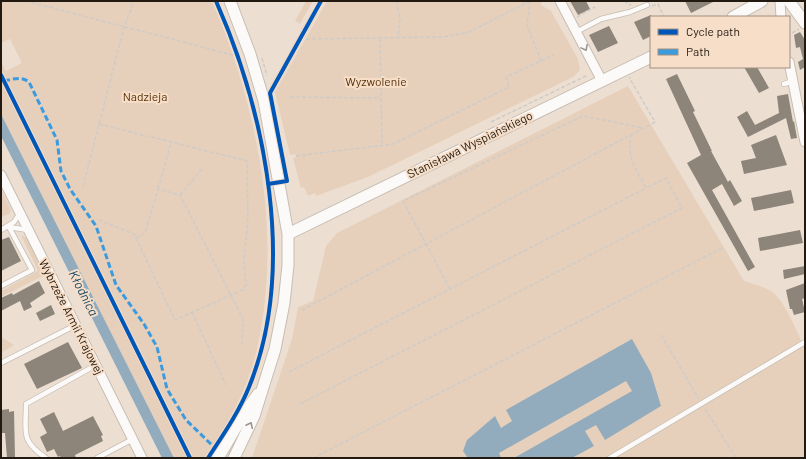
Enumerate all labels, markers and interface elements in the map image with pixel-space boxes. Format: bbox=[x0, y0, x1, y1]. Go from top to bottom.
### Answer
legend bbox=[650, 16, 790, 68]
text: Cycle path bbox=[686, 24, 740, 38]
one-way arrow bbox=[580, 44, 587, 51]
text: Path bbox=[686, 44, 710, 58]
park label: Wyzwolenie bbox=[345, 74, 407, 88]
park label: Nadzieja bbox=[123, 89, 167, 103]
street label: Stanisława Wyspiańskiego bbox=[405, 108, 535, 181]
street label: Wybrzeże Armii Krajowej bbox=[37, 256, 107, 377]
water label: Kłodnica bbox=[66, 267, 102, 319]
one-way arrow bbox=[245, 421, 253, 429]

